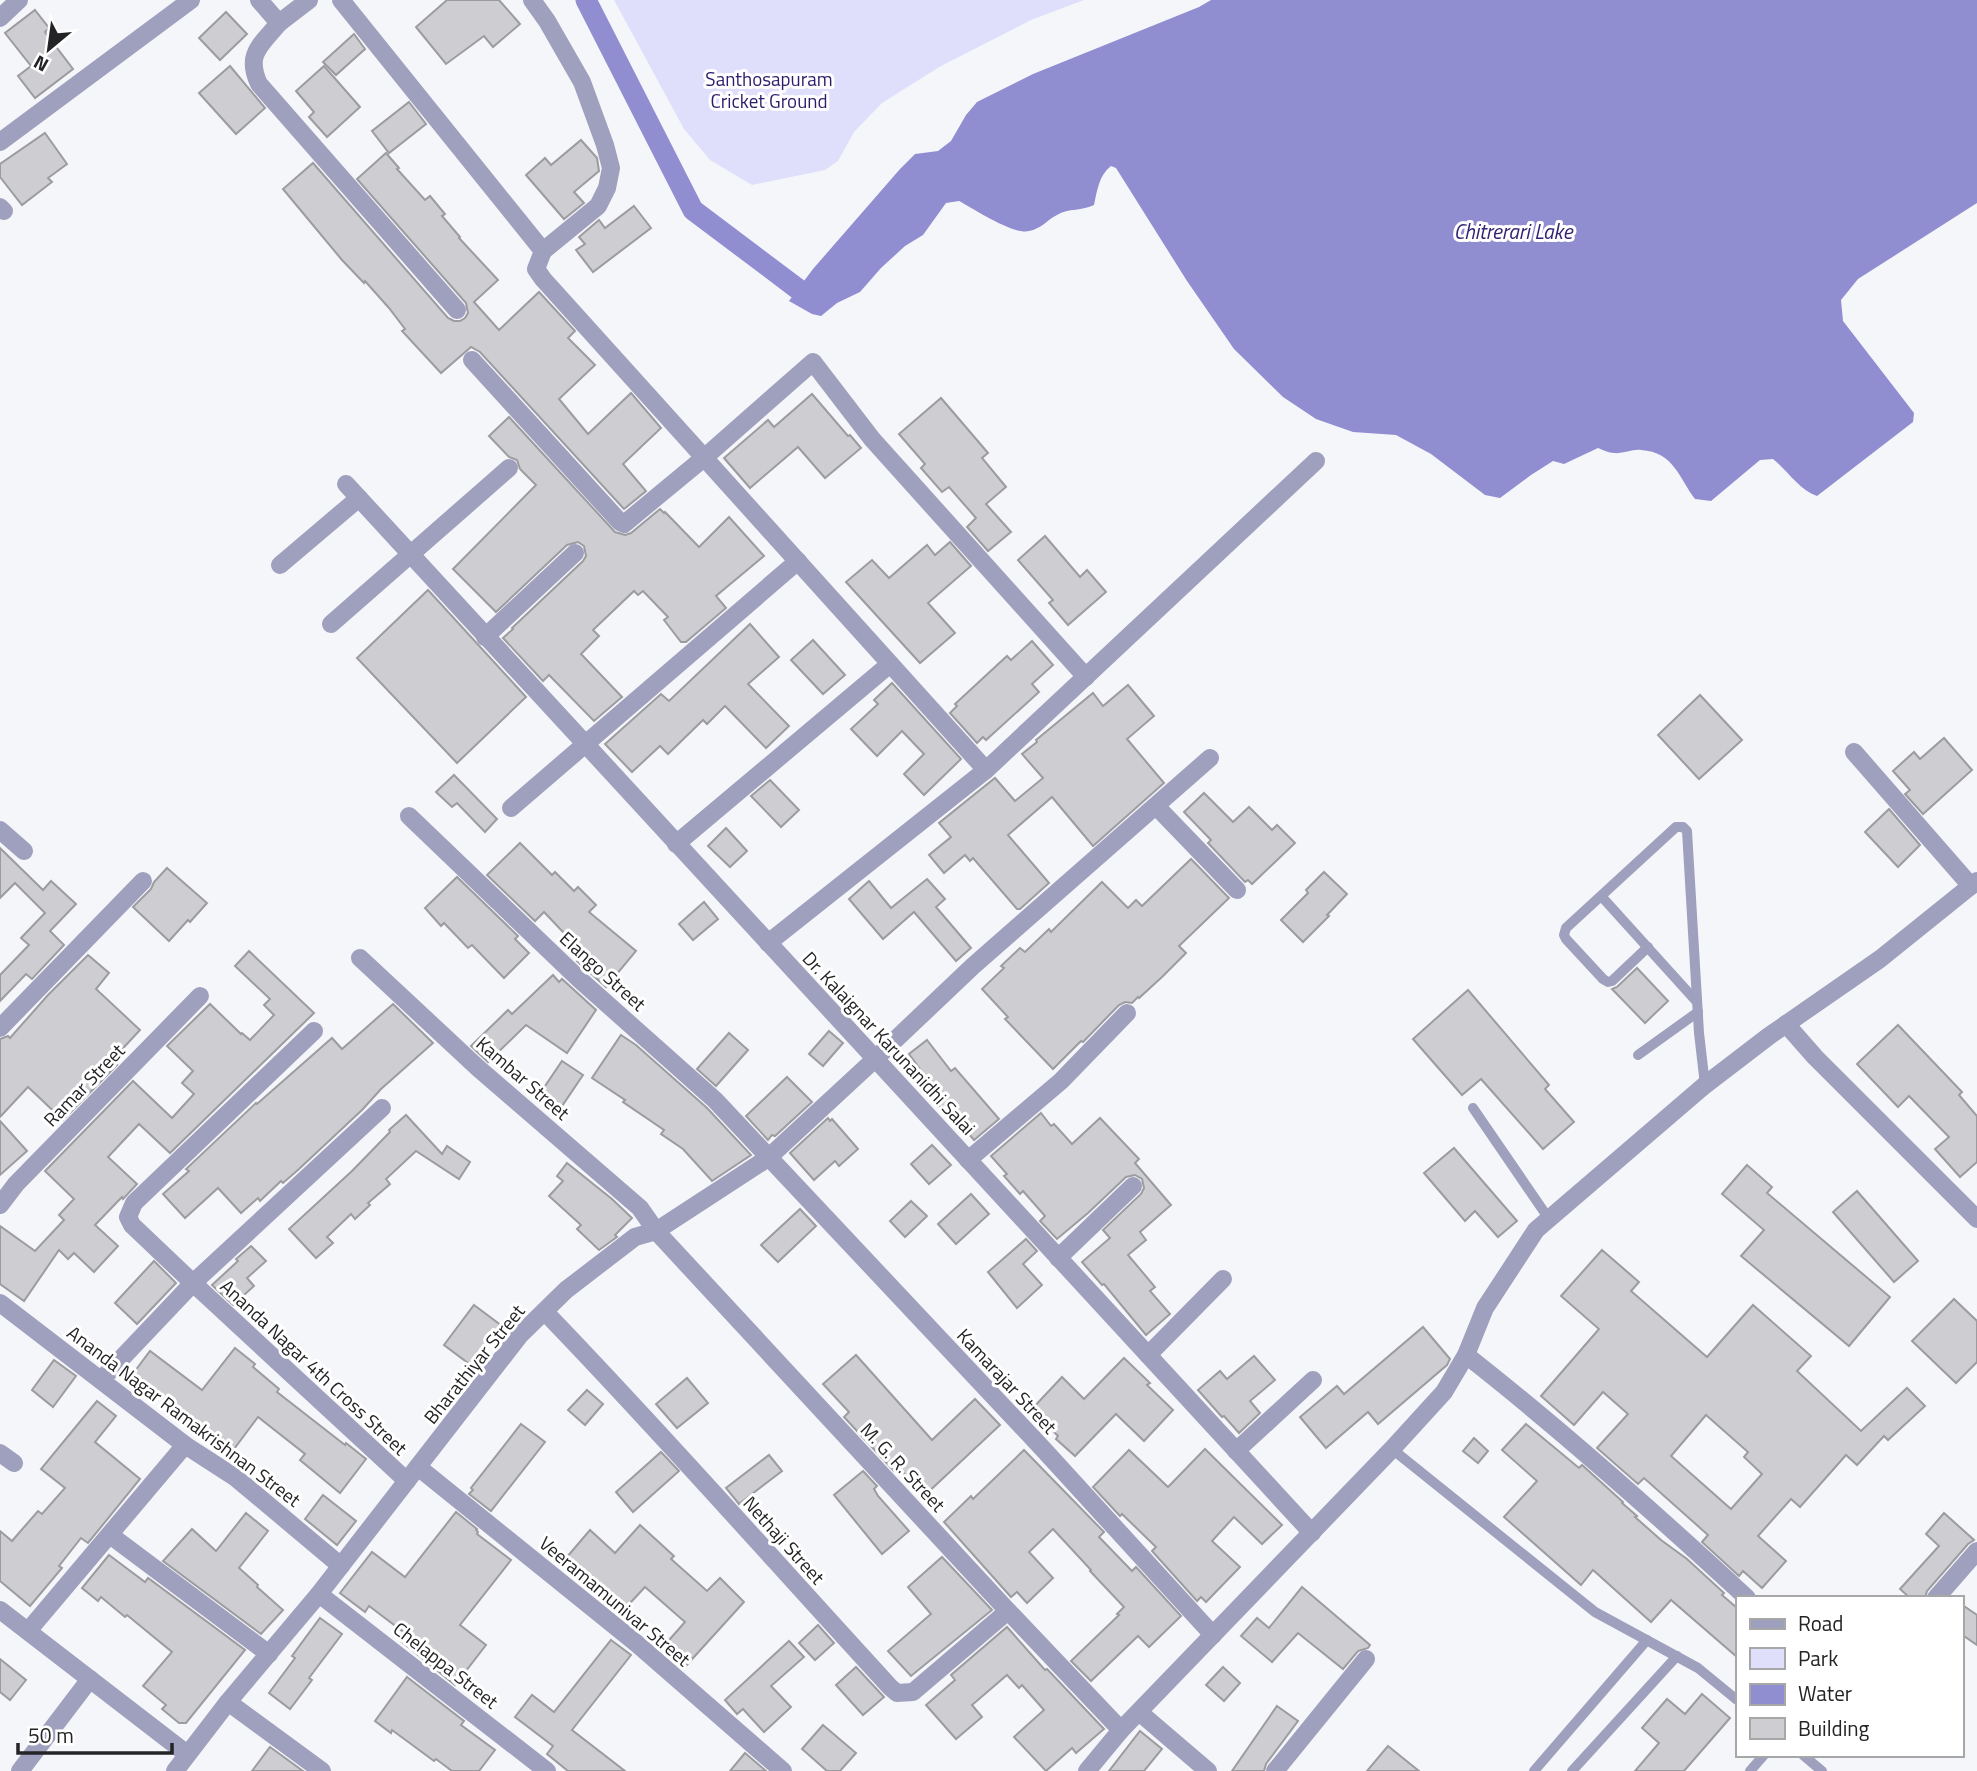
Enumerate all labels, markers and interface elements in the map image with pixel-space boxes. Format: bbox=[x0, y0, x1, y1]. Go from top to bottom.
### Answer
north arrow bbox=[14, 14, 84, 84]
text: N bbox=[28, 48, 53, 80]
park label: Santhosapuram Cricket Ground bbox=[705, 64, 833, 115]
water label: Chitrerari Lake bbox=[1454, 215, 1574, 247]
street label: Elango Street bbox=[554, 924, 653, 1018]
street label: Dr. Kalaignar Karunanidhi Salai bbox=[796, 944, 983, 1141]
street label: Kambar Street bbox=[470, 1029, 577, 1127]
street label: Ramar Street bbox=[36, 1036, 131, 1133]
street label: Ananda Nagar 4th Cross Street bbox=[214, 1272, 415, 1462]
street label: Bharathiyar Street bbox=[416, 1297, 531, 1430]
street label: Ananda Nagar Ramakrishnan Street bbox=[61, 1318, 307, 1513]
street label: Kamarajar Street bbox=[951, 1321, 1064, 1440]
street label: M. G. R. Street bbox=[854, 1415, 953, 1518]
street label: Nethaji Street bbox=[737, 1489, 832, 1591]
street label: Veeramamunivar Street bbox=[533, 1529, 698, 1673]
legend bbox=[1736, 1596, 1963, 1757]
text: Road bbox=[1798, 1607, 1843, 1639]
street label: Chelappa Street bbox=[387, 1614, 505, 1715]
text: Park bbox=[1798, 1642, 1838, 1674]
text: Water bbox=[1798, 1677, 1852, 1709]
scale bar bbox=[18, 1712, 172, 1756]
text: Building bbox=[1798, 1712, 1870, 1744]
text: 50 m bbox=[28, 1719, 74, 1751]

